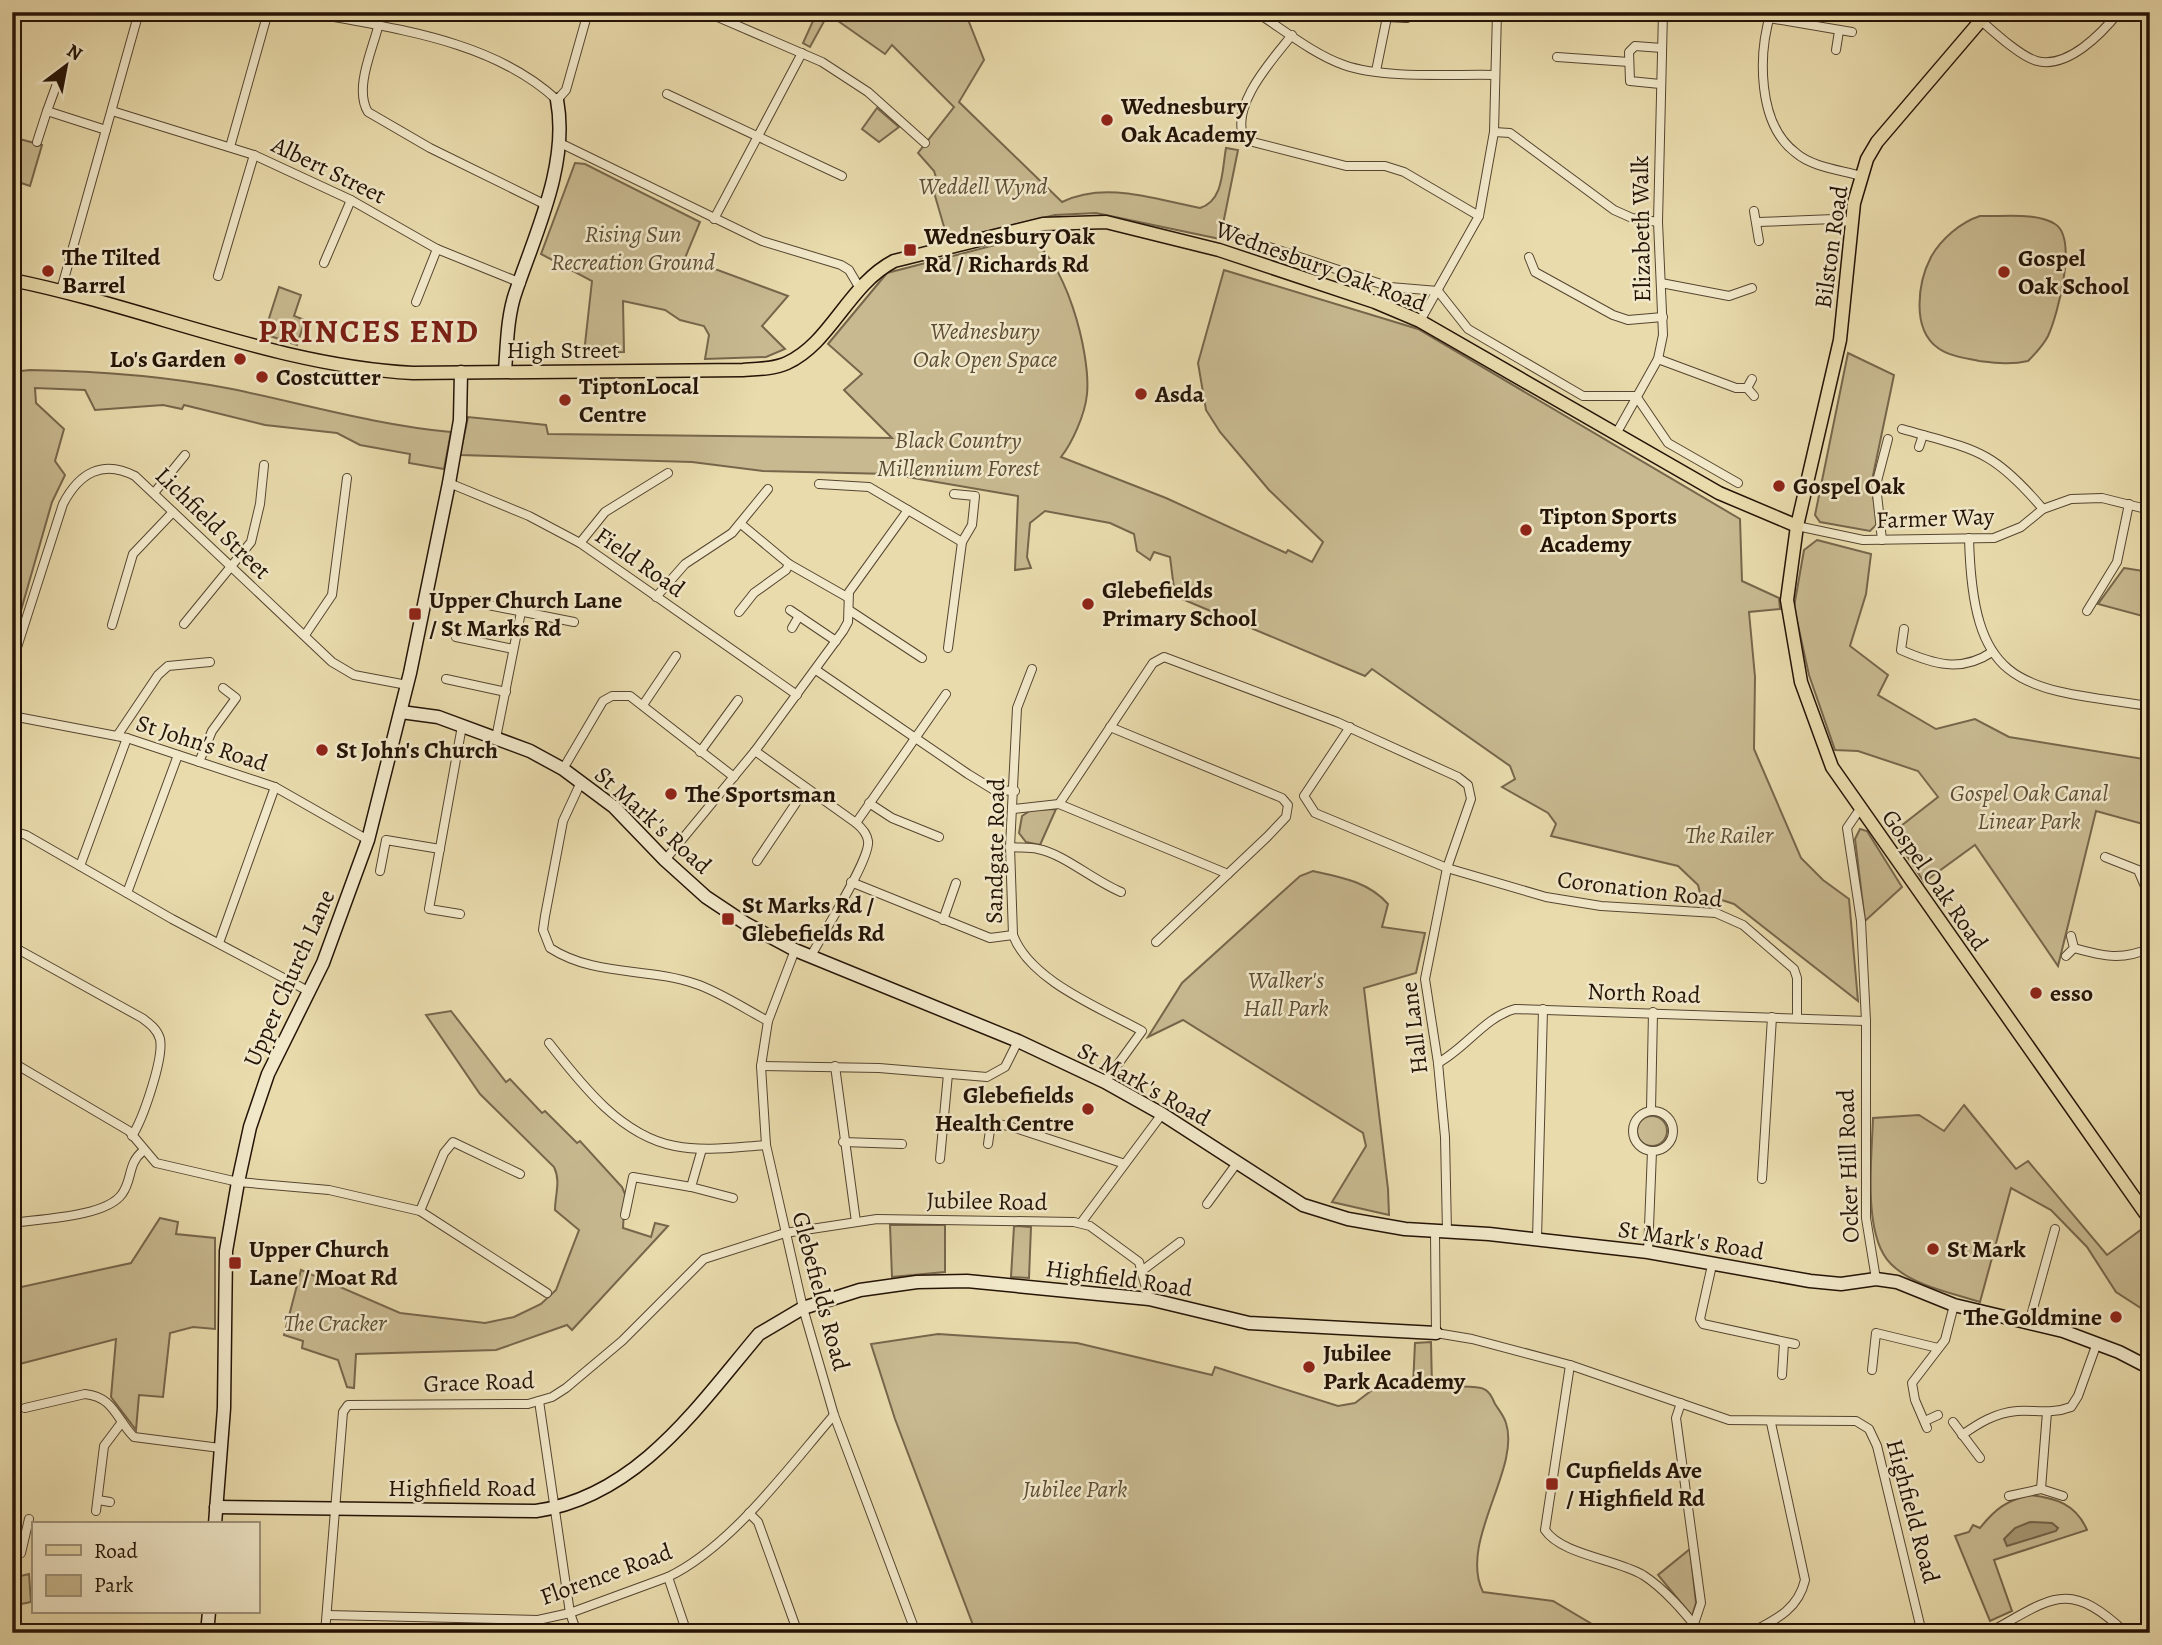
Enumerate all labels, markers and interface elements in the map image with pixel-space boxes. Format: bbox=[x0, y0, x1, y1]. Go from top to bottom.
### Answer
north arrow bbox=[32, 32, 102, 102]
text: N bbox=[62, 38, 87, 67]
place label: Wednesbury Oak Academy bbox=[1120, 90, 1257, 150]
marker: Wednesbury Oak Academy bbox=[1099, 112, 1115, 128]
street label: Albert Street bbox=[266, 128, 391, 211]
street label: Elizabeth Walk bbox=[1624, 155, 1658, 303]
park label: Weddell Wynd bbox=[918, 170, 1048, 202]
street label: Bilston Road bbox=[1807, 183, 1855, 311]
street label: Wednesbury Oak Road bbox=[1210, 213, 1431, 319]
park label: Rising Sun Recreation Ground bbox=[551, 218, 715, 278]
place label: Wednesbury Oak Rd / Richards Rd bbox=[923, 220, 1095, 280]
place label: The Tilted Barrel bbox=[62, 241, 161, 301]
marker: Wednesbury Oak Rd / Richards Rd bbox=[902, 242, 918, 258]
place label: Gospel Oak School bbox=[2018, 242, 2130, 302]
marker: The Tilted Barrel bbox=[40, 263, 56, 279]
marker: Gospel Oak School bbox=[1996, 264, 2012, 280]
district label: PRINCES END bbox=[258, 309, 480, 353]
park label: Wednesbury Oak Open Space bbox=[913, 315, 1058, 375]
street label: High Street bbox=[506, 334, 620, 366]
place label: Lo's Garden bbox=[110, 343, 226, 375]
marker: Lo's Garden bbox=[232, 351, 248, 367]
place label: Costcutter bbox=[276, 361, 381, 393]
marker: Costcutter bbox=[254, 369, 270, 385]
place label: TiptonLocal Centre bbox=[579, 370, 699, 430]
place label: Asda bbox=[1154, 378, 1205, 410]
marker: Asda bbox=[1133, 386, 1149, 402]
marker: TiptonLocal Centre bbox=[557, 392, 573, 408]
park label: Black Country Millennium Forest bbox=[877, 424, 1040, 484]
street label: Lichfield Street bbox=[148, 460, 278, 586]
place label: Gospel Oak bbox=[1793, 470, 1906, 502]
marker: Gospel Oak bbox=[1771, 478, 1787, 494]
place label: Tipton Sports Academy bbox=[1539, 500, 1677, 560]
street label: Farmer Way bbox=[1875, 500, 1995, 536]
street label: Field Road bbox=[589, 519, 691, 605]
marker: Tipton Sports Academy bbox=[1518, 522, 1534, 538]
place label: Glebefields Primary School bbox=[1102, 574, 1257, 634]
place label: Upper Church Lane / St Marks Rd bbox=[429, 584, 622, 644]
marker: Glebefields Primary School bbox=[1080, 596, 1096, 612]
marker: Upper Church Lane / St Marks Rd bbox=[407, 606, 423, 622]
street label: St John's Road bbox=[132, 707, 272, 779]
place label: St John's Church bbox=[336, 734, 498, 766]
marker: St John's Church bbox=[314, 742, 330, 758]
street label: St Mark's Road bbox=[588, 759, 719, 881]
park label: Gospel Oak Canal Linear Park bbox=[1950, 777, 2108, 837]
place label: The Sportsman bbox=[685, 778, 836, 810]
street label: Sandgate Road bbox=[978, 778, 1012, 924]
marker: The Sportsman bbox=[663, 786, 679, 802]
street label: Gospel Oak Road bbox=[1874, 803, 1996, 957]
park label: The Railer bbox=[1685, 819, 1774, 851]
street label: Coronation Road bbox=[1556, 863, 1725, 915]
street label: Upper Church Lane bbox=[236, 884, 342, 1072]
place label: St Marks Rd / Glebefields Rd bbox=[742, 889, 885, 949]
marker: St Marks Rd / Glebefields Rd bbox=[720, 911, 736, 927]
park label: Walker's Hall Park bbox=[1243, 964, 1329, 1024]
street label: North Road bbox=[1587, 975, 1701, 1011]
place label: esso bbox=[2050, 977, 2093, 1009]
street label: Hall Lane bbox=[1392, 980, 1436, 1076]
marker: esso bbox=[2028, 985, 2044, 1001]
street label: St Mark's Road bbox=[1072, 1034, 1216, 1134]
place label: Glebefields Health Centre bbox=[935, 1079, 1074, 1139]
street label: Ocker Hill Road bbox=[1829, 1088, 1867, 1244]
marker: Glebefields Health Centre bbox=[1080, 1101, 1096, 1117]
street label: Jubilee Road bbox=[926, 1184, 1048, 1218]
street label: Glebefields Road bbox=[784, 1208, 858, 1374]
street label: St Mark's Road bbox=[1616, 1213, 1766, 1267]
place label: Upper Church Lane / Moat Rd bbox=[249, 1233, 398, 1293]
place label: St Mark bbox=[1947, 1233, 2026, 1265]
marker: St Mark bbox=[1925, 1241, 1941, 1257]
street label: Highfield Road bbox=[1044, 1252, 1194, 1304]
marker: Upper Church Lane / Moat Rd bbox=[227, 1255, 243, 1271]
place label: The Goldmine bbox=[1964, 1301, 2102, 1333]
park label: The Cracker bbox=[284, 1307, 387, 1339]
marker: The Goldmine bbox=[2108, 1309, 2124, 1325]
place label: Jubilee Park Academy bbox=[1323, 1337, 1466, 1397]
marker: Jubilee Park Academy bbox=[1301, 1359, 1317, 1375]
street label: Grace Road bbox=[423, 1364, 535, 1400]
street label: Highfield Road bbox=[1878, 1435, 1948, 1587]
place label: Cupfields Ave / Highfield Rd bbox=[1566, 1454, 1705, 1514]
street label: Highfield Road bbox=[388, 1472, 536, 1504]
park label: Jubilee Park bbox=[1022, 1473, 1128, 1505]
marker: Cupfields Ave / Highfield Rd bbox=[1544, 1476, 1560, 1492]
legend bbox=[32, 1522, 259, 1614]
street label: Florence Road bbox=[536, 1535, 677, 1613]
text: Road bbox=[94, 1537, 138, 1565]
text: Park bbox=[94, 1571, 134, 1599]

